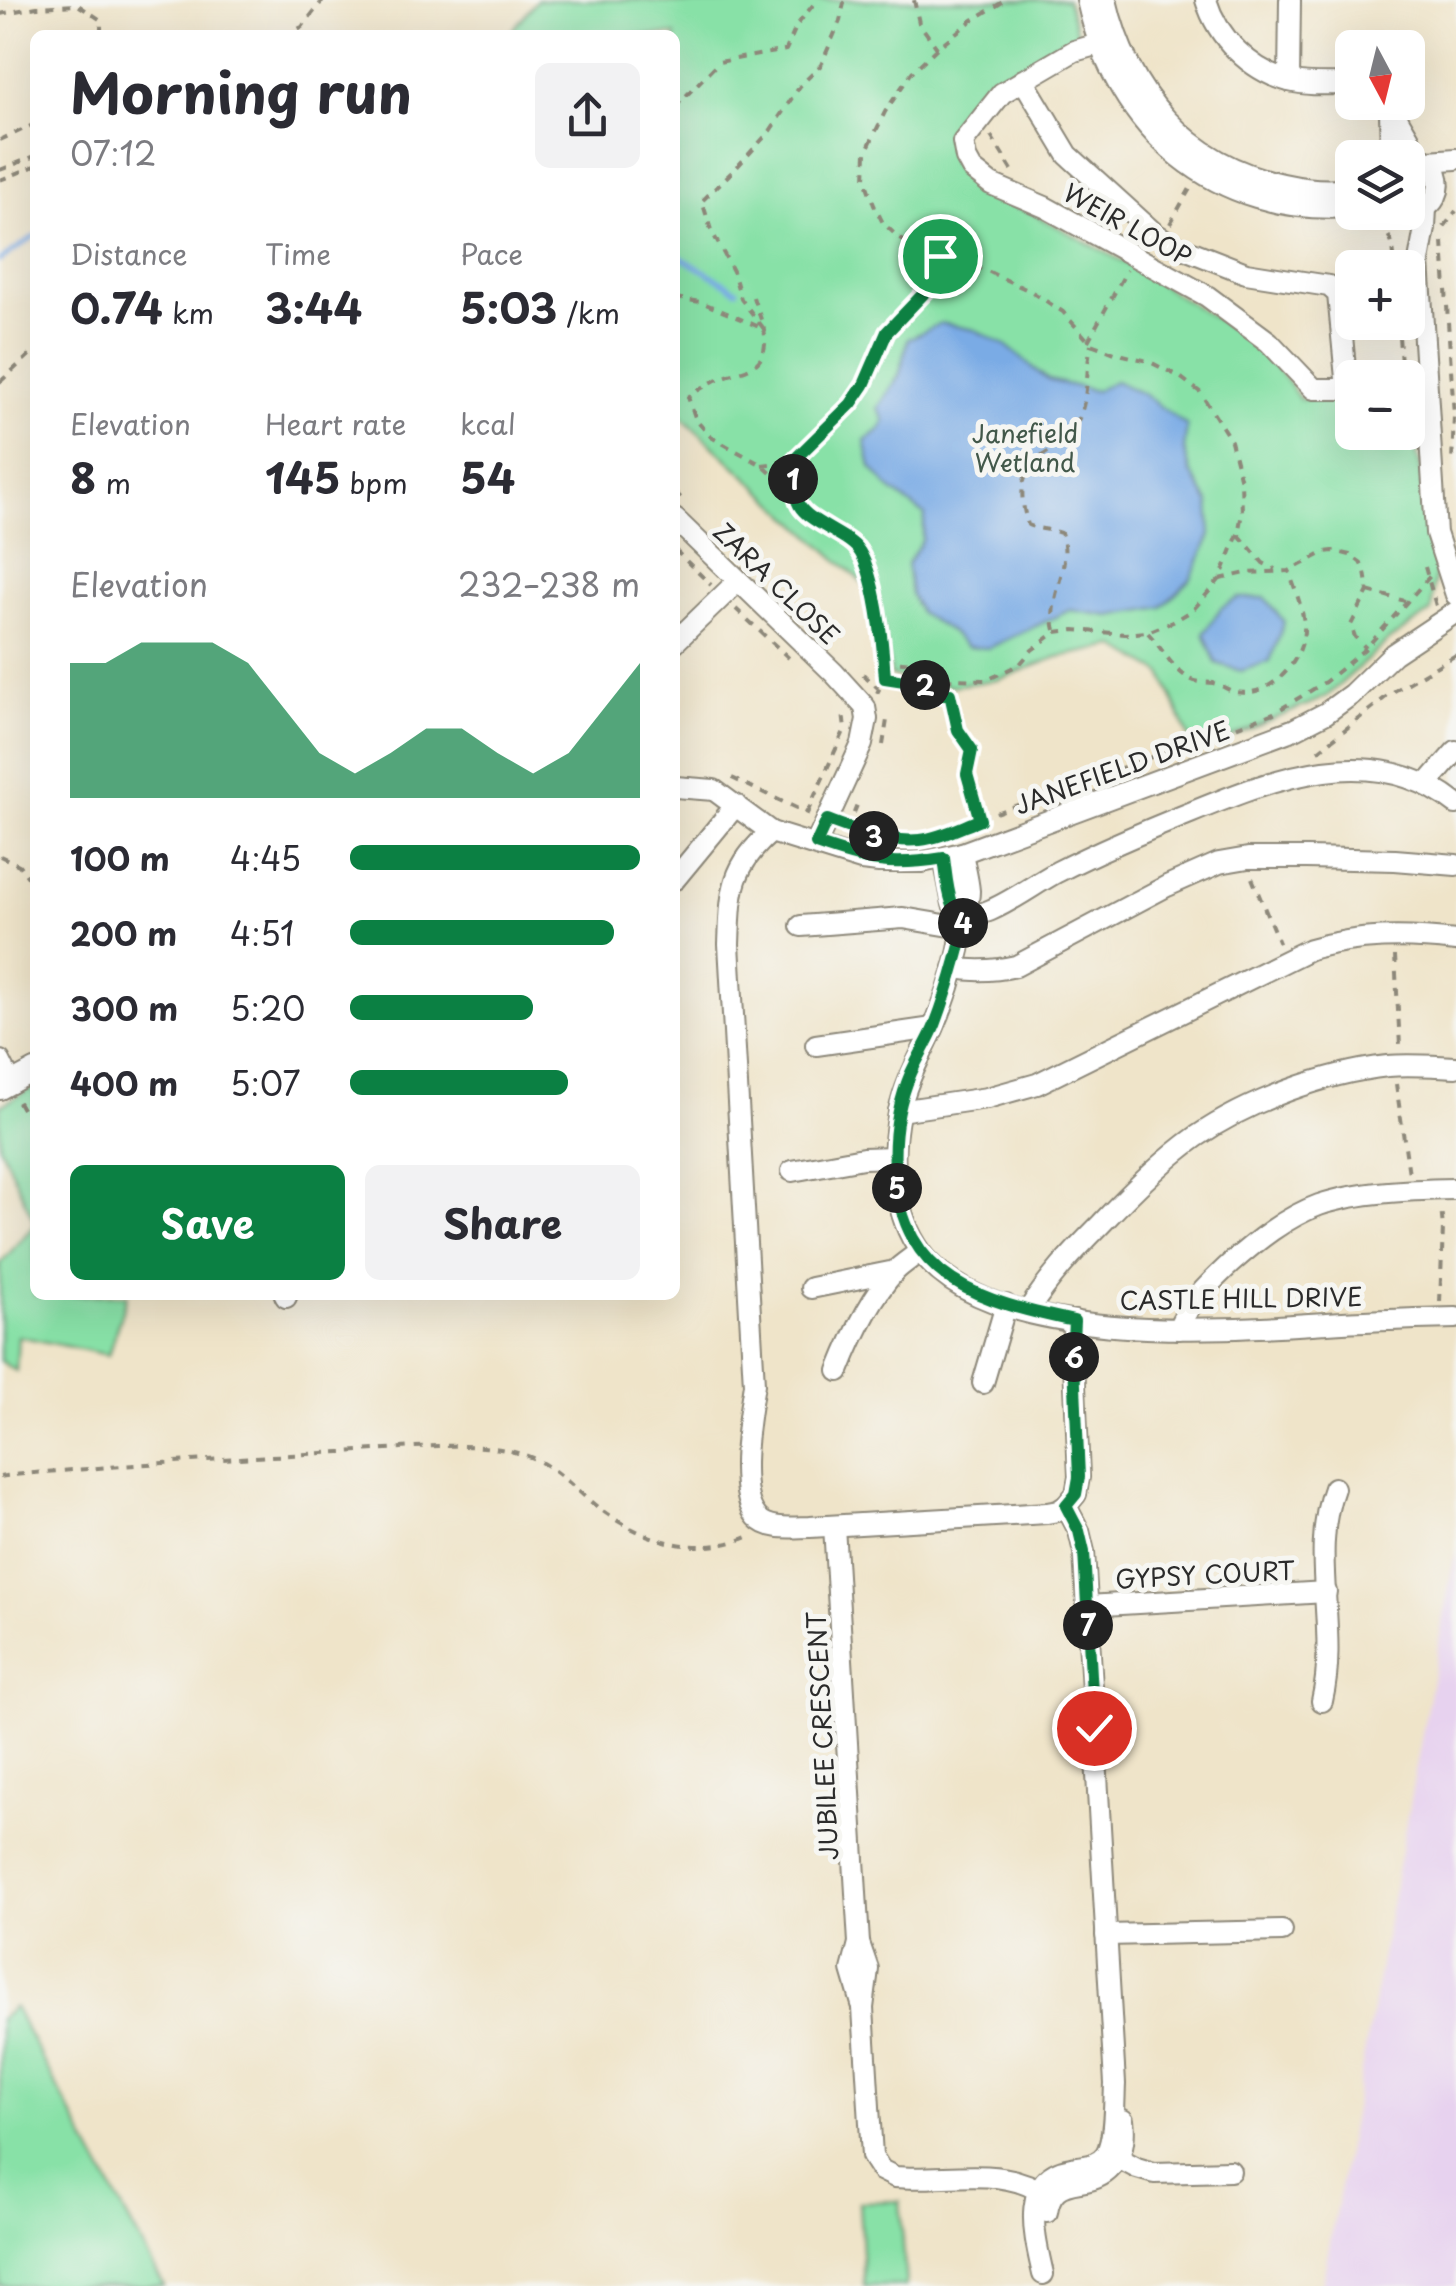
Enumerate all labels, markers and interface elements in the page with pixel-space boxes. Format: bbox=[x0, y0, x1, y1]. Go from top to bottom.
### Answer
north arrow bbox=[1335, 30, 1425, 120]
map controls bbox=[1335, 30, 1425, 450]
text: Morning run bbox=[70, 50, 412, 133]
button: share bbox=[535, 63, 640, 168]
text: 07:12 bbox=[70, 129, 156, 177]
button: layers bbox=[1335, 140, 1425, 230]
street label: WEIR LOOP bbox=[1057, 173, 1199, 275]
pin bbox=[898, 214, 983, 299]
icon: arrive bbox=[913, 229, 968, 284]
text: Distance bbox=[70, 232, 188, 275]
text: Time bbox=[265, 232, 331, 275]
text: Pace bbox=[460, 232, 523, 275]
button: + bbox=[1335, 250, 1425, 340]
text: 0.74 bbox=[70, 275, 163, 338]
text: 3:44 bbox=[265, 275, 362, 338]
text: 5:03 bbox=[460, 275, 557, 338]
text: km bbox=[163, 291, 214, 334]
text: /km bbox=[557, 291, 620, 334]
button: − bbox=[1335, 360, 1425, 450]
text: Elevation bbox=[70, 402, 191, 445]
text: Heart rate bbox=[265, 402, 406, 445]
text: kcal bbox=[460, 402, 516, 445]
park label: Janefield Wetland bbox=[972, 414, 1078, 481]
text: 8 bbox=[70, 445, 96, 508]
text: 145 bbox=[265, 445, 341, 508]
text: 54 bbox=[460, 445, 515, 508]
pin: 1 bbox=[768, 454, 818, 504]
text: 1 bbox=[786, 457, 800, 500]
text: m bbox=[96, 461, 131, 504]
text: bpm bbox=[341, 461, 408, 504]
street label: ZARA CLOSE bbox=[705, 513, 849, 653]
text: Elevation bbox=[70, 560, 208, 608]
text: 232–238 m bbox=[458, 560, 640, 608]
pin: 2 bbox=[900, 660, 950, 710]
text: 2 bbox=[915, 663, 935, 706]
street label: JANEFIELD DRIVE bbox=[1009, 710, 1235, 824]
pin: 3 bbox=[849, 811, 899, 861]
text: 3 bbox=[865, 814, 883, 857]
text: 100 m bbox=[70, 834, 170, 882]
text: 4:45 bbox=[230, 834, 301, 882]
pin: 4 bbox=[938, 898, 988, 948]
text: 4 bbox=[953, 901, 973, 944]
text: 200 m bbox=[70, 909, 177, 957]
text: 4:51 bbox=[230, 909, 294, 957]
text: 300 m bbox=[70, 984, 178, 1032]
text: 5:20 bbox=[230, 984, 305, 1032]
text: 400 m bbox=[70, 1059, 178, 1107]
text: 5:07 bbox=[230, 1059, 300, 1107]
pin: 5 bbox=[872, 1163, 922, 1213]
button: Save bbox=[70, 1165, 345, 1280]
button: Share bbox=[365, 1165, 640, 1280]
text: 5 bbox=[888, 1166, 906, 1209]
street label: CASTLE HILL DRIVE bbox=[1119, 1277, 1363, 1319]
pin: 6 bbox=[1049, 1332, 1099, 1382]
text: 6 bbox=[1064, 1335, 1084, 1378]
street label: GYPSY COURT bbox=[1114, 1550, 1296, 1598]
pin: 7 bbox=[1063, 1600, 1113, 1650]
text: 7 bbox=[1080, 1603, 1096, 1646]
street label: JUBILEE CRESCENT bbox=[796, 1610, 847, 1861]
pin bbox=[1052, 1686, 1137, 1771]
icon: check bbox=[1067, 1701, 1122, 1756]

